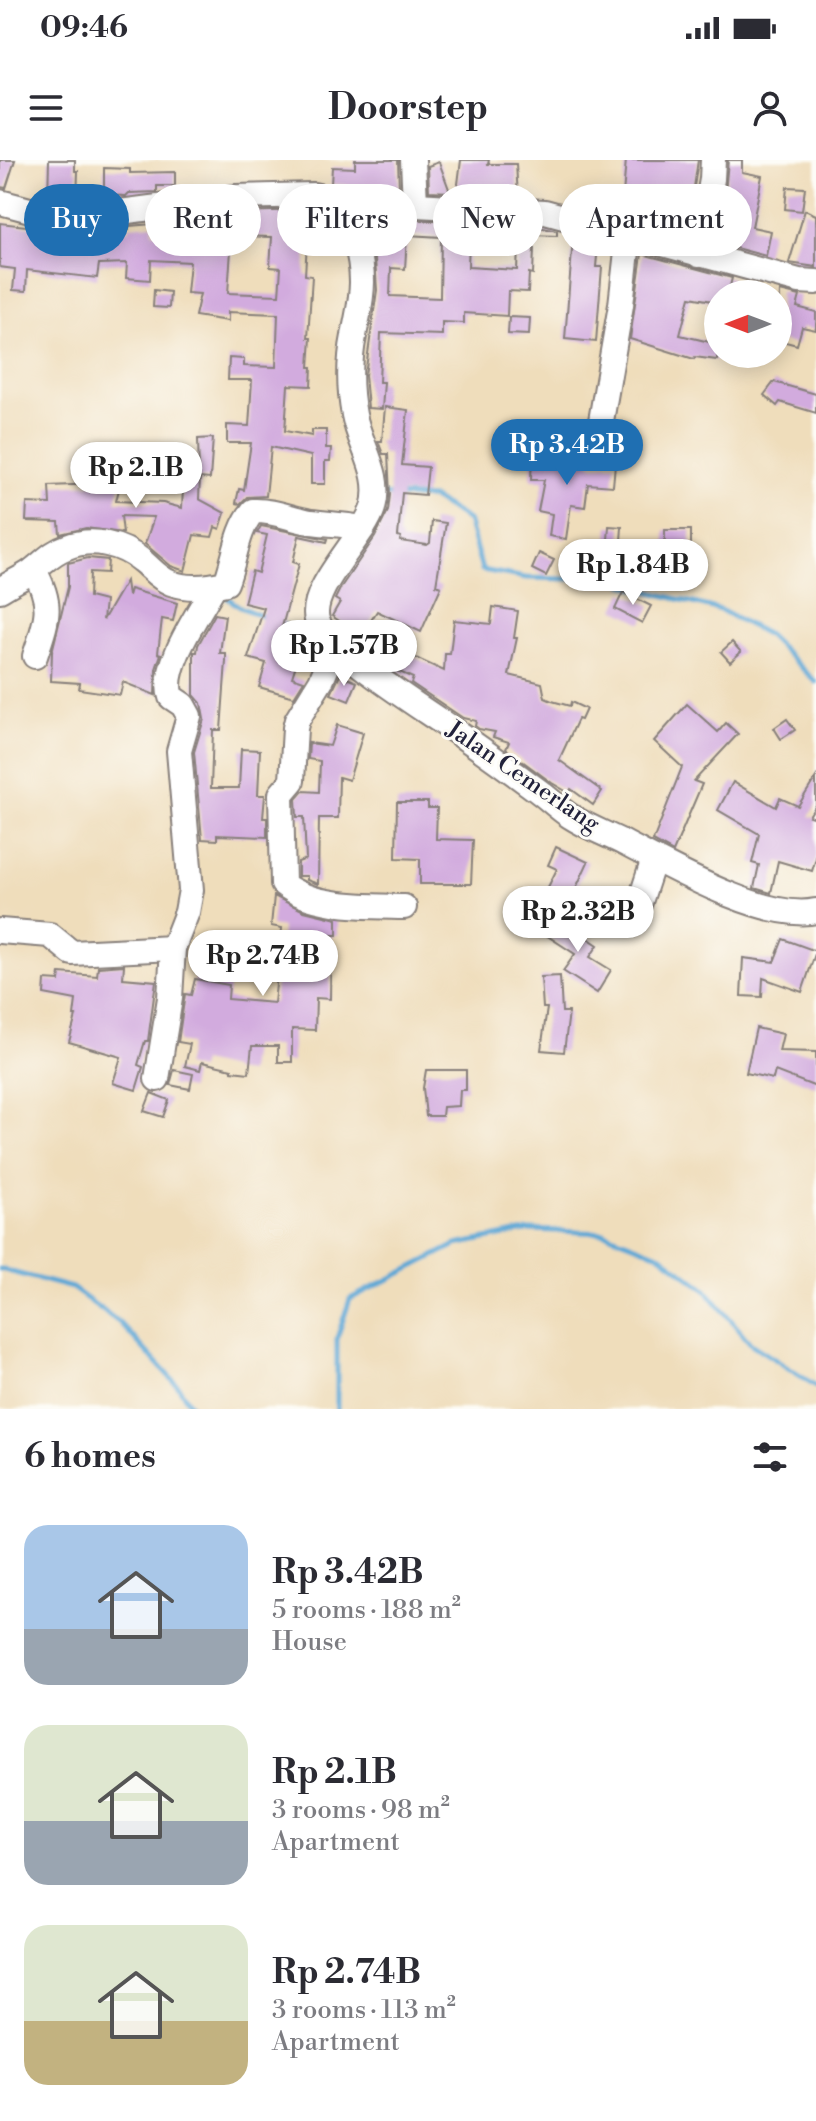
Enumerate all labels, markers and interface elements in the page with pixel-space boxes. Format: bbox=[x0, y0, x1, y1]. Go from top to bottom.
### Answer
text: 09:46 bbox=[40, 9, 128, 47]
icon: menu bbox=[24, 86, 68, 130]
text: Doorstep bbox=[328, 86, 488, 131]
icon: person bbox=[748, 86, 792, 130]
chip: Buy bbox=[24, 184, 129, 256]
chip: Rent bbox=[145, 184, 261, 256]
chip: Filters bbox=[277, 184, 417, 256]
chip: New bbox=[433, 184, 543, 256]
chip: Apartment bbox=[559, 184, 752, 256]
north arrow bbox=[704, 280, 792, 368]
map controls bbox=[704, 280, 792, 368]
pin: Rp 3.42B bbox=[484, 419, 650, 487]
text: Rp 3.42B bbox=[509, 429, 625, 461]
pin: Rp 2.1B bbox=[62, 442, 210, 510]
text: Rp 2.1B bbox=[88, 452, 184, 484]
pin: Rp 1.84B bbox=[550, 539, 716, 607]
text: Rp 1.84B bbox=[576, 549, 690, 581]
pin: Rp 1.57B bbox=[261, 620, 427, 688]
text: Rp 1.57B bbox=[289, 630, 399, 662]
street label: Jalan Cemerlang bbox=[440, 714, 606, 840]
pin: Rp 2.32B bbox=[495, 886, 661, 954]
text: Rp 2.32B bbox=[521, 896, 635, 928]
pin: Rp 2.74B bbox=[180, 930, 346, 998]
text: Rp 2.74B bbox=[206, 940, 320, 972]
icon: filters bbox=[748, 1435, 792, 1479]
text: 6 homes bbox=[24, 1436, 156, 1478]
text: Rp 3.42B bbox=[272, 1552, 424, 1594]
icon: home bbox=[88, 1557, 184, 1653]
text: 5 rooms · 188 m² bbox=[272, 1594, 461, 1626]
text: House bbox=[272, 1626, 347, 1658]
text: Rp 2.1B bbox=[272, 1752, 397, 1794]
icon: home bbox=[88, 1757, 184, 1853]
text: 3 rooms · 98 m² bbox=[272, 1794, 450, 1826]
text: Apartment bbox=[272, 1826, 400, 1858]
text: Rp 2.74B bbox=[272, 1952, 421, 1994]
icon: home bbox=[88, 1957, 184, 2053]
text: 3 rooms · 113 m² bbox=[272, 1994, 456, 2026]
text: Apartment bbox=[272, 2026, 400, 2058]

